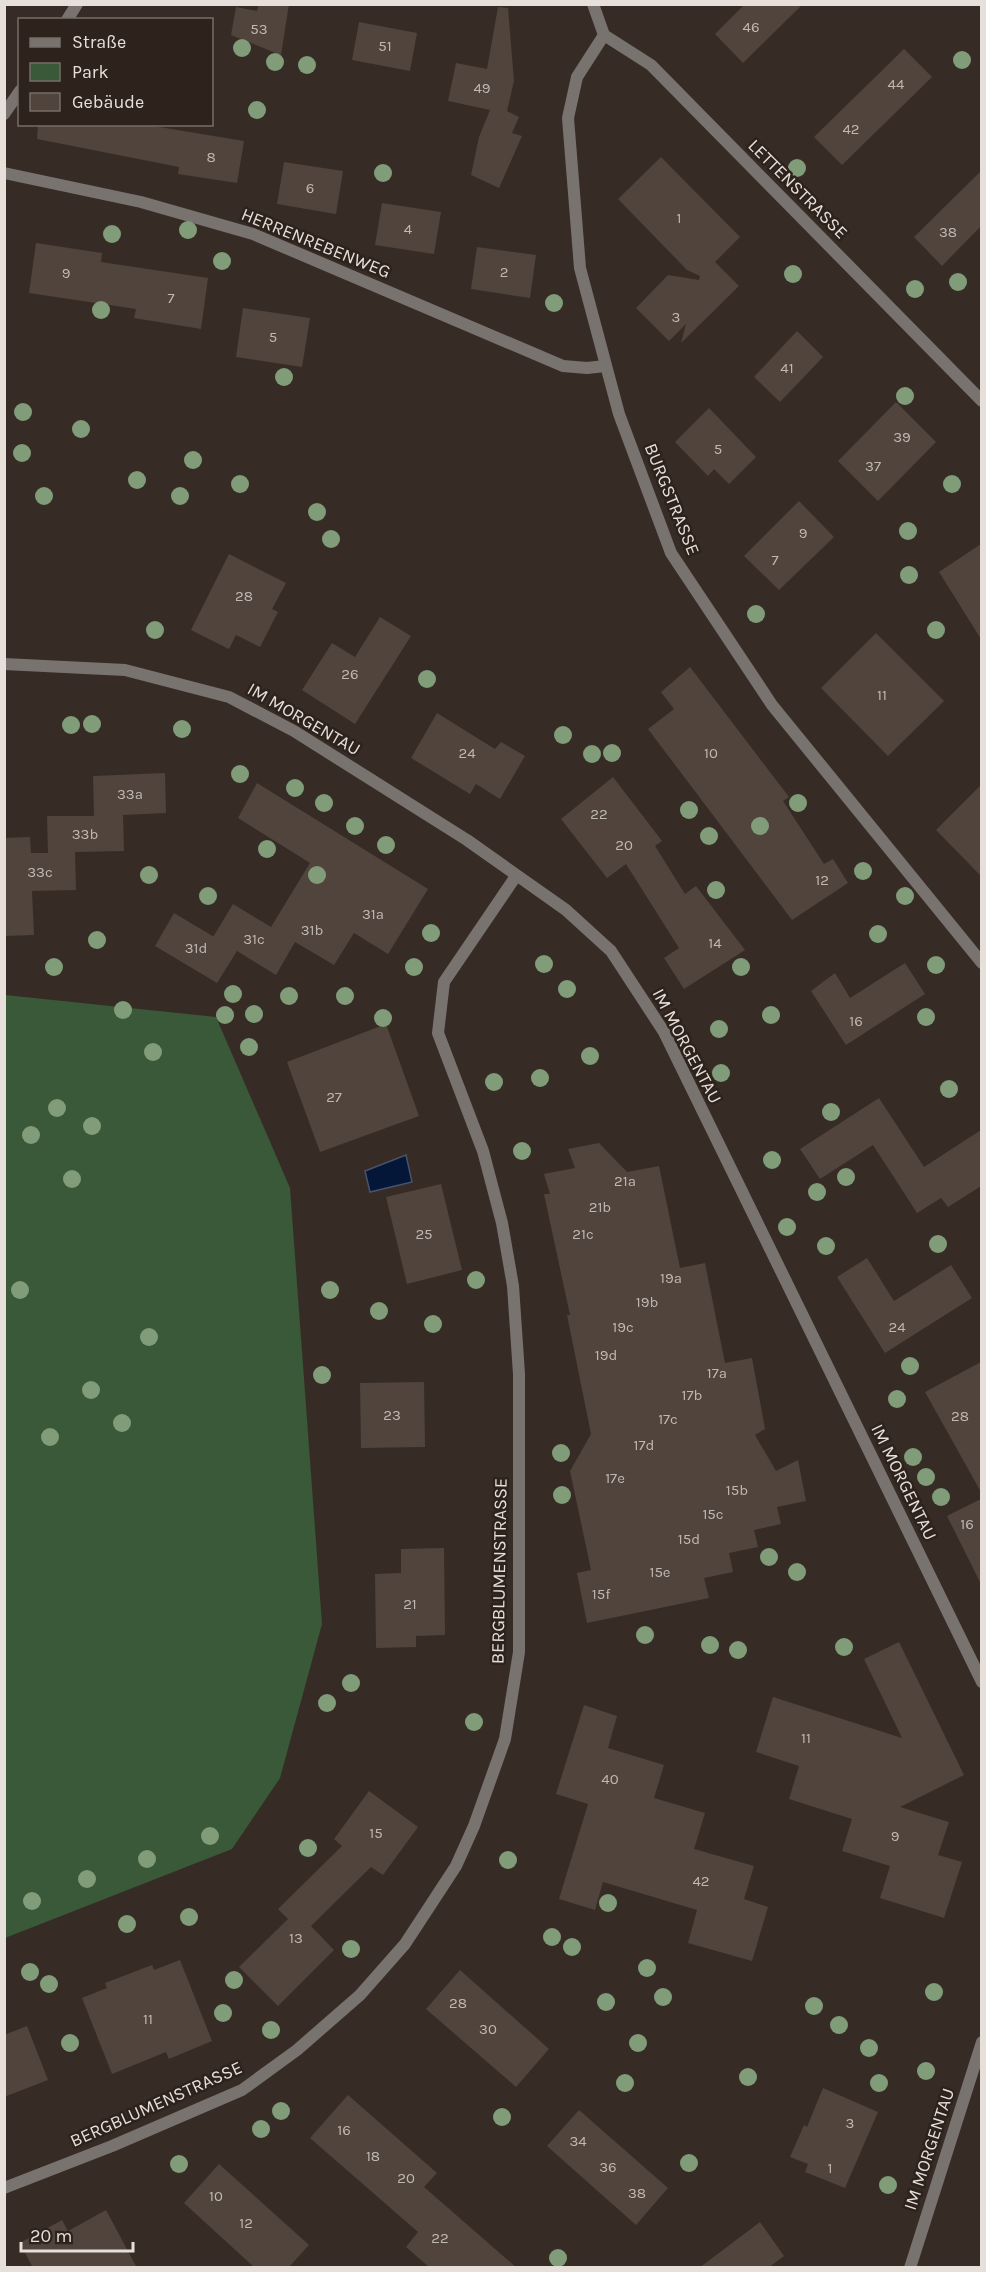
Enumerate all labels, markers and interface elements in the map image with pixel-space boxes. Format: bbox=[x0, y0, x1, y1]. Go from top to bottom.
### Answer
legend bbox=[18, 18, 213, 126]
house number: 46 bbox=[743, 18, 759, 36]
house number: 53 bbox=[250, 20, 268, 38]
text: Straße bbox=[72, 31, 126, 53]
house number: 51 bbox=[378, 37, 392, 55]
text: Park bbox=[72, 61, 109, 83]
house number: 44 bbox=[888, 75, 905, 93]
house number: 49 bbox=[473, 79, 491, 97]
text: Gebäude bbox=[72, 91, 144, 113]
house number: 42 bbox=[842, 120, 860, 138]
street label: LETTENSTRASSE bbox=[744, 135, 852, 243]
house number: 8 bbox=[206, 148, 216, 166]
house number: 6 bbox=[306, 179, 314, 197]
street label: HERRENREBENWEG bbox=[238, 203, 394, 283]
house number: 1 bbox=[677, 209, 681, 227]
house number: 4 bbox=[404, 220, 413, 238]
house number: 38 bbox=[939, 223, 957, 241]
house number: 2 bbox=[500, 263, 508, 281]
house number: 9 bbox=[62, 264, 70, 282]
house number: 7 bbox=[167, 289, 175, 307]
house number: 3 bbox=[672, 308, 680, 326]
house number: 5 bbox=[269, 328, 277, 346]
house number: 41 bbox=[780, 359, 794, 377]
house number: 39 bbox=[893, 428, 911, 446]
street label: BURGSTRASSE bbox=[640, 440, 704, 558]
house number: 5 bbox=[714, 440, 722, 458]
house number: 37 bbox=[865, 457, 881, 475]
house number: 9 bbox=[799, 524, 807, 542]
house number: 7 bbox=[771, 551, 779, 569]
house number: 28 bbox=[235, 587, 253, 605]
house number: 26 bbox=[341, 665, 359, 683]
street label: IM MORGENTAU bbox=[244, 678, 364, 760]
house number: 11 bbox=[877, 686, 887, 704]
house number: 24 bbox=[458, 744, 476, 762]
house number: 10 bbox=[704, 744, 718, 762]
house number: 33a bbox=[117, 785, 143, 803]
house number: 22 bbox=[590, 805, 608, 823]
house number: 33b bbox=[72, 825, 98, 843]
house number: 20 bbox=[615, 836, 633, 854]
house number: 33c bbox=[27, 863, 53, 881]
house number: 12 bbox=[815, 871, 829, 889]
house number: 31a bbox=[362, 905, 384, 923]
house number: 31b bbox=[301, 921, 323, 939]
house number: 31c bbox=[243, 930, 265, 948]
house number: 14 bbox=[708, 934, 722, 952]
house number: 31d bbox=[185, 939, 207, 957]
street label: IM MORGENTAU bbox=[648, 985, 726, 1107]
house number: 16 bbox=[849, 1012, 863, 1030]
house number: 27 bbox=[326, 1088, 342, 1106]
house number: 21a bbox=[614, 1172, 636, 1190]
house number: 21b bbox=[589, 1198, 611, 1216]
house number: 25 bbox=[415, 1225, 433, 1243]
house number: 21c bbox=[572, 1225, 594, 1243]
house number: 19a bbox=[660, 1269, 682, 1287]
house number: 19b bbox=[636, 1293, 658, 1311]
house number: 19c bbox=[612, 1318, 634, 1336]
house number: 24 bbox=[888, 1318, 906, 1336]
house number: 19d bbox=[595, 1346, 617, 1364]
house number: 17a bbox=[707, 1364, 727, 1382]
house number: 17b bbox=[682, 1386, 702, 1404]
house number: 23 bbox=[383, 1406, 401, 1424]
house number: 28 bbox=[951, 1407, 969, 1425]
house number: 17c bbox=[658, 1410, 678, 1428]
street label: IM MORGENTAU bbox=[866, 1420, 942, 1544]
house number: 17d bbox=[634, 1436, 654, 1454]
house number: 17e bbox=[605, 1469, 625, 1487]
street label: BERGBLUMENSTRASSE bbox=[486, 1478, 512, 1664]
house number: 15b bbox=[726, 1481, 748, 1499]
house number: 15c bbox=[702, 1505, 724, 1523]
house number: 16 bbox=[960, 1515, 974, 1533]
house number: 15d bbox=[678, 1530, 700, 1548]
house number: 15e bbox=[649, 1563, 671, 1581]
house number: 15f bbox=[592, 1585, 611, 1603]
house number: 21 bbox=[403, 1595, 417, 1613]
house number: 11 bbox=[801, 1729, 811, 1747]
house number: 40 bbox=[601, 1770, 619, 1788]
house number: 15 bbox=[369, 1824, 383, 1842]
house number: 9 bbox=[891, 1827, 899, 1845]
house number: 42 bbox=[692, 1872, 710, 1890]
house number: 13 bbox=[289, 1929, 303, 1947]
house number: 28 bbox=[449, 1994, 467, 2012]
house number: 11 bbox=[143, 2010, 153, 2028]
house number: 30 bbox=[479, 2020, 497, 2038]
street label: BERGBLUMENSTRASSE bbox=[67, 2056, 245, 2152]
street label: IM MORGENTAU bbox=[899, 2085, 959, 2213]
house number: 3 bbox=[846, 2114, 854, 2132]
house number: 16 bbox=[337, 2121, 351, 2139]
house number: 34 bbox=[569, 2132, 587, 2150]
house number: 18 bbox=[366, 2147, 380, 2165]
house number: 36 bbox=[599, 2158, 617, 2176]
house number: 1 bbox=[828, 2159, 832, 2177]
house number: 20 bbox=[397, 2169, 415, 2187]
house number: 38 bbox=[628, 2184, 646, 2202]
house number: 10 bbox=[209, 2187, 223, 2205]
house number: 12 bbox=[239, 2214, 253, 2232]
scale bar bbox=[21, 2215, 134, 2253]
text: 20 m bbox=[30, 2225, 72, 2247]
house number: 22 bbox=[431, 2229, 449, 2247]

